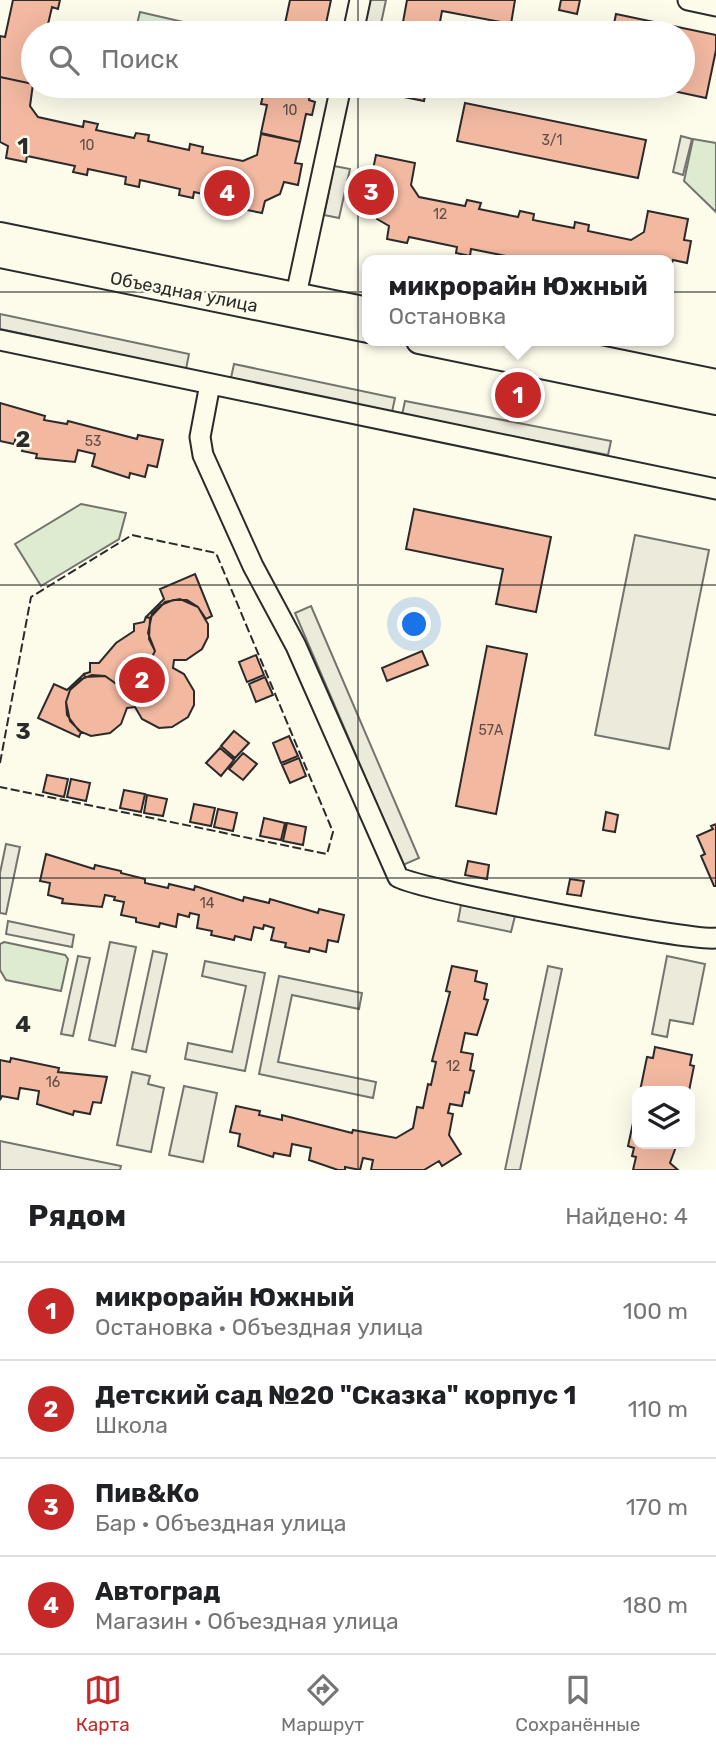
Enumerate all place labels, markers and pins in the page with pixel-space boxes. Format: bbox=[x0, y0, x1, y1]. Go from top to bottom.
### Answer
pin: 3 bbox=[348, 166, 394, 218]
pin: 4 bbox=[204, 167, 250, 219]
pin: 1 bbox=[495, 369, 541, 421]
pin: 2 bbox=[119, 654, 165, 706]

